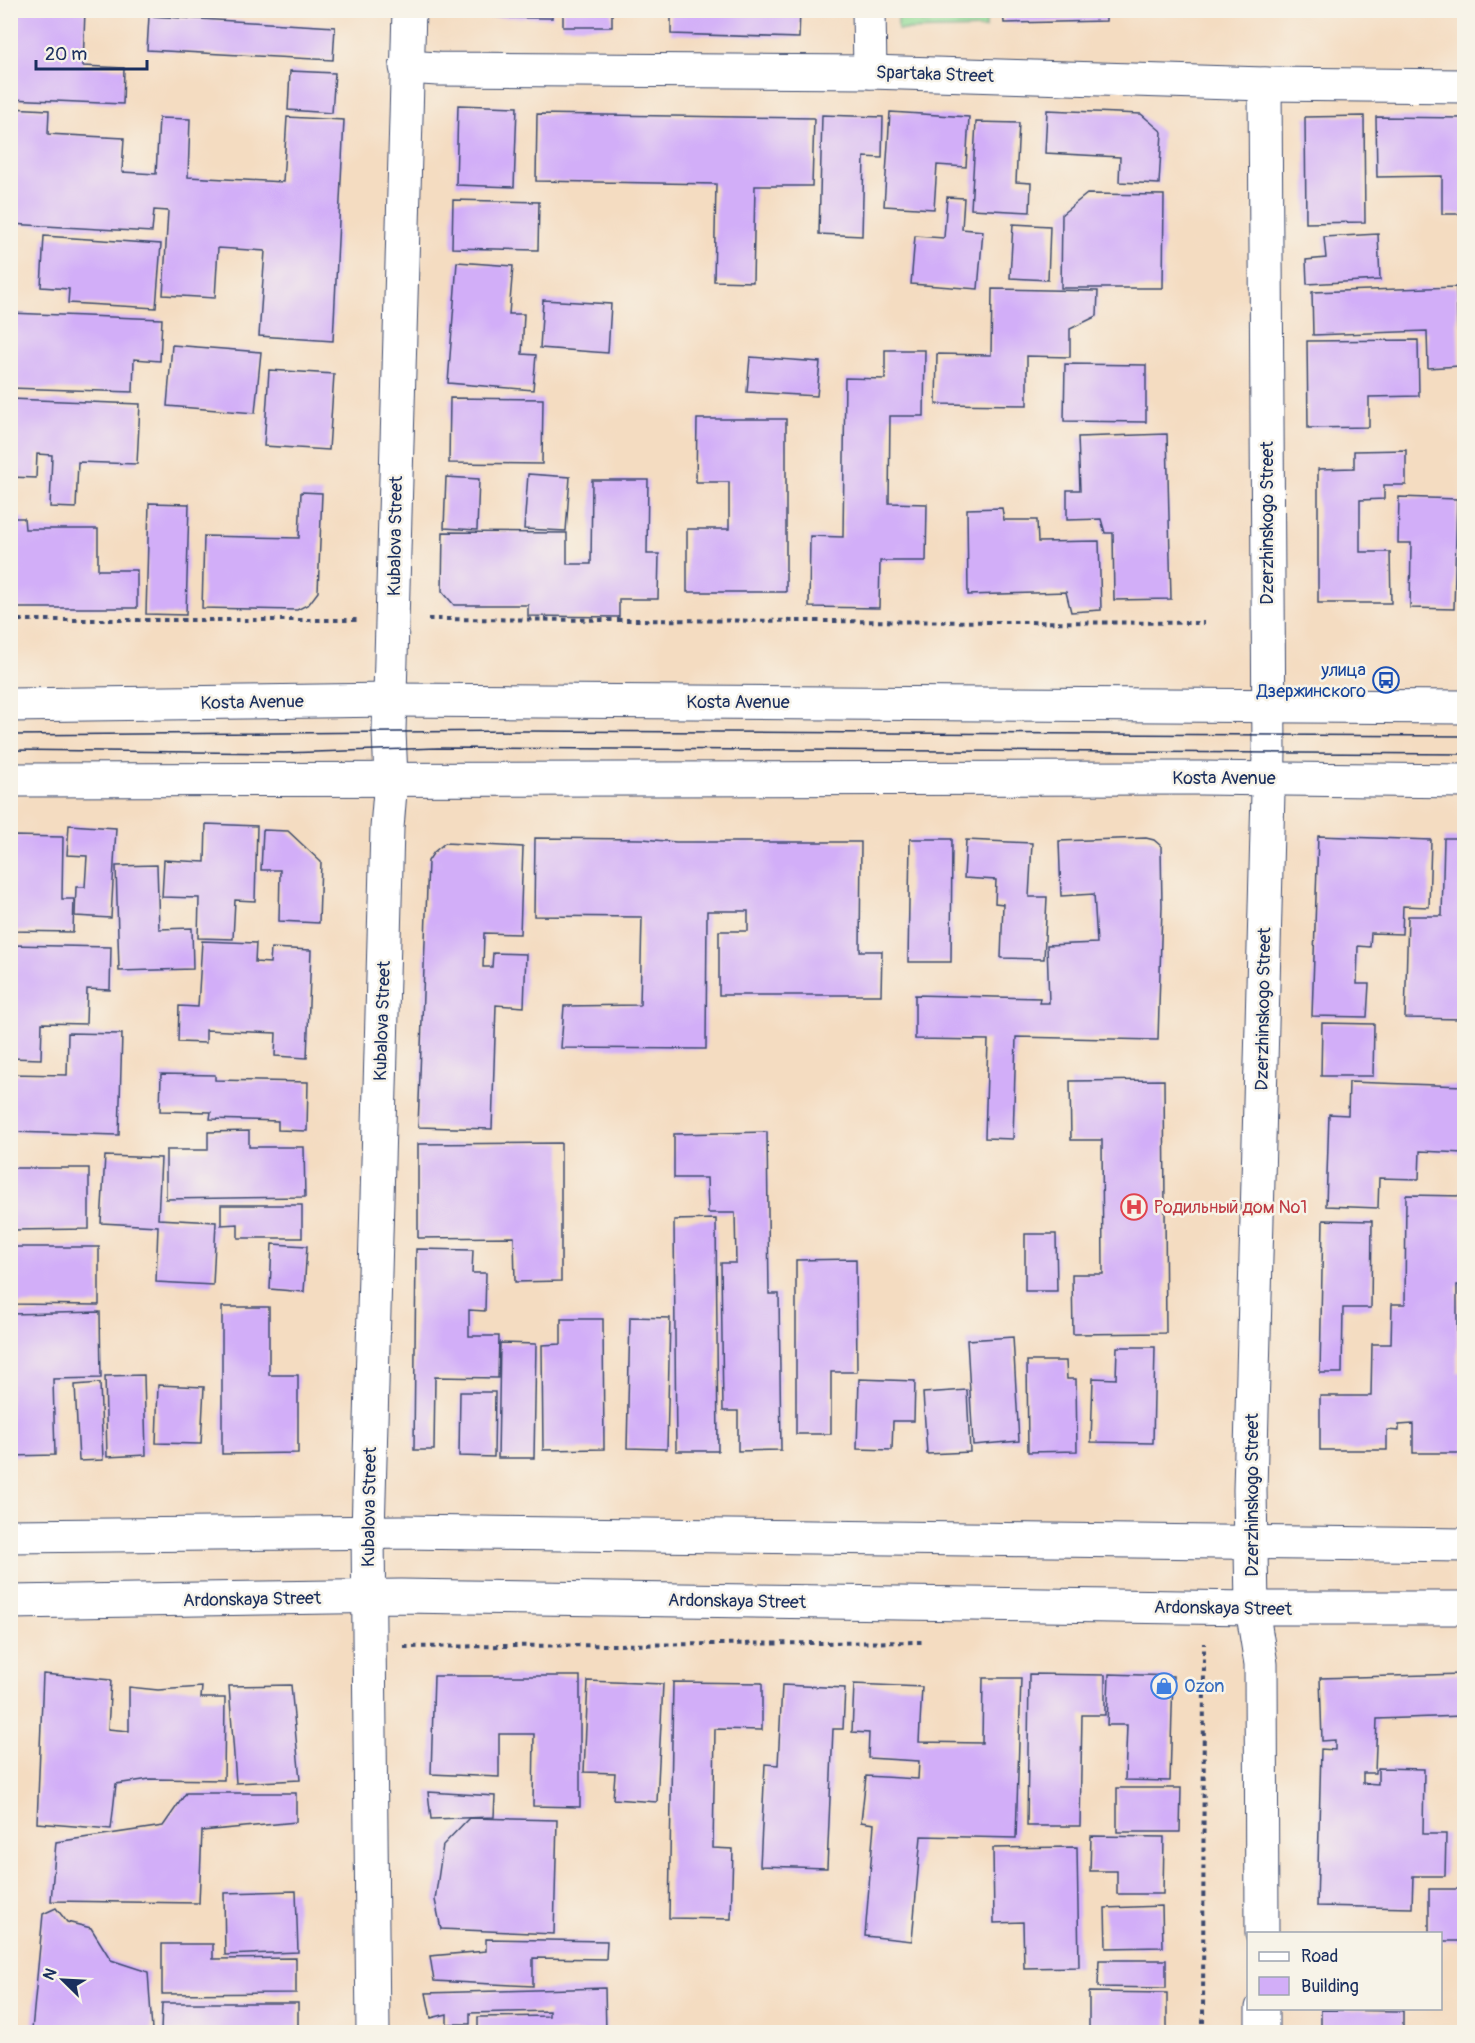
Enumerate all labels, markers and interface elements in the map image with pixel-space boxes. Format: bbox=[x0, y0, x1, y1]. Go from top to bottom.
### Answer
scale bar bbox=[36, 33, 147, 71]
text: 20 m bbox=[45, 43, 87, 66]
street label: Spartaka Street bbox=[876, 61, 995, 88]
street label: Dzerzhinskogo Street bbox=[1256, 441, 1279, 605]
street label: Kubalova Street bbox=[383, 475, 408, 596]
place label: улица Дзержинского bbox=[1256, 659, 1366, 703]
bus stop icon: улица Дзержинского bbox=[1371, 665, 1401, 695]
street label: Kosta Avenue bbox=[200, 690, 304, 715]
street label: Kosta Avenue bbox=[686, 691, 790, 714]
street label: Kosta Avenue bbox=[1172, 767, 1276, 790]
street label: Dzerzhinskogo Street bbox=[1251, 926, 1276, 1091]
street label: Kubalova Street bbox=[369, 960, 396, 1082]
hospital icon: Родильный дом №1 bbox=[1119, 1192, 1149, 1222]
place label: Родильный дом №1 bbox=[1154, 1196, 1307, 1219]
street label: Dzerzhinskogo Street bbox=[1241, 1413, 1264, 1577]
street label: Kubalova Street bbox=[357, 1446, 382, 1567]
street label: Ardonskaya Street bbox=[183, 1587, 322, 1612]
street label: Ardonskaya Street bbox=[668, 1589, 807, 1614]
street label: Ardonskaya Street bbox=[1154, 1596, 1293, 1621]
shop icon: Ozon bbox=[1149, 1671, 1179, 1701]
place label: Ozon bbox=[1184, 1675, 1224, 1698]
legend bbox=[1247, 1932, 1442, 2010]
text: Road bbox=[1301, 1945, 1338, 1968]
north arrow bbox=[33, 1950, 93, 2010]
text: N bbox=[39, 1965, 62, 1983]
text: Building bbox=[1301, 1975, 1359, 1998]

